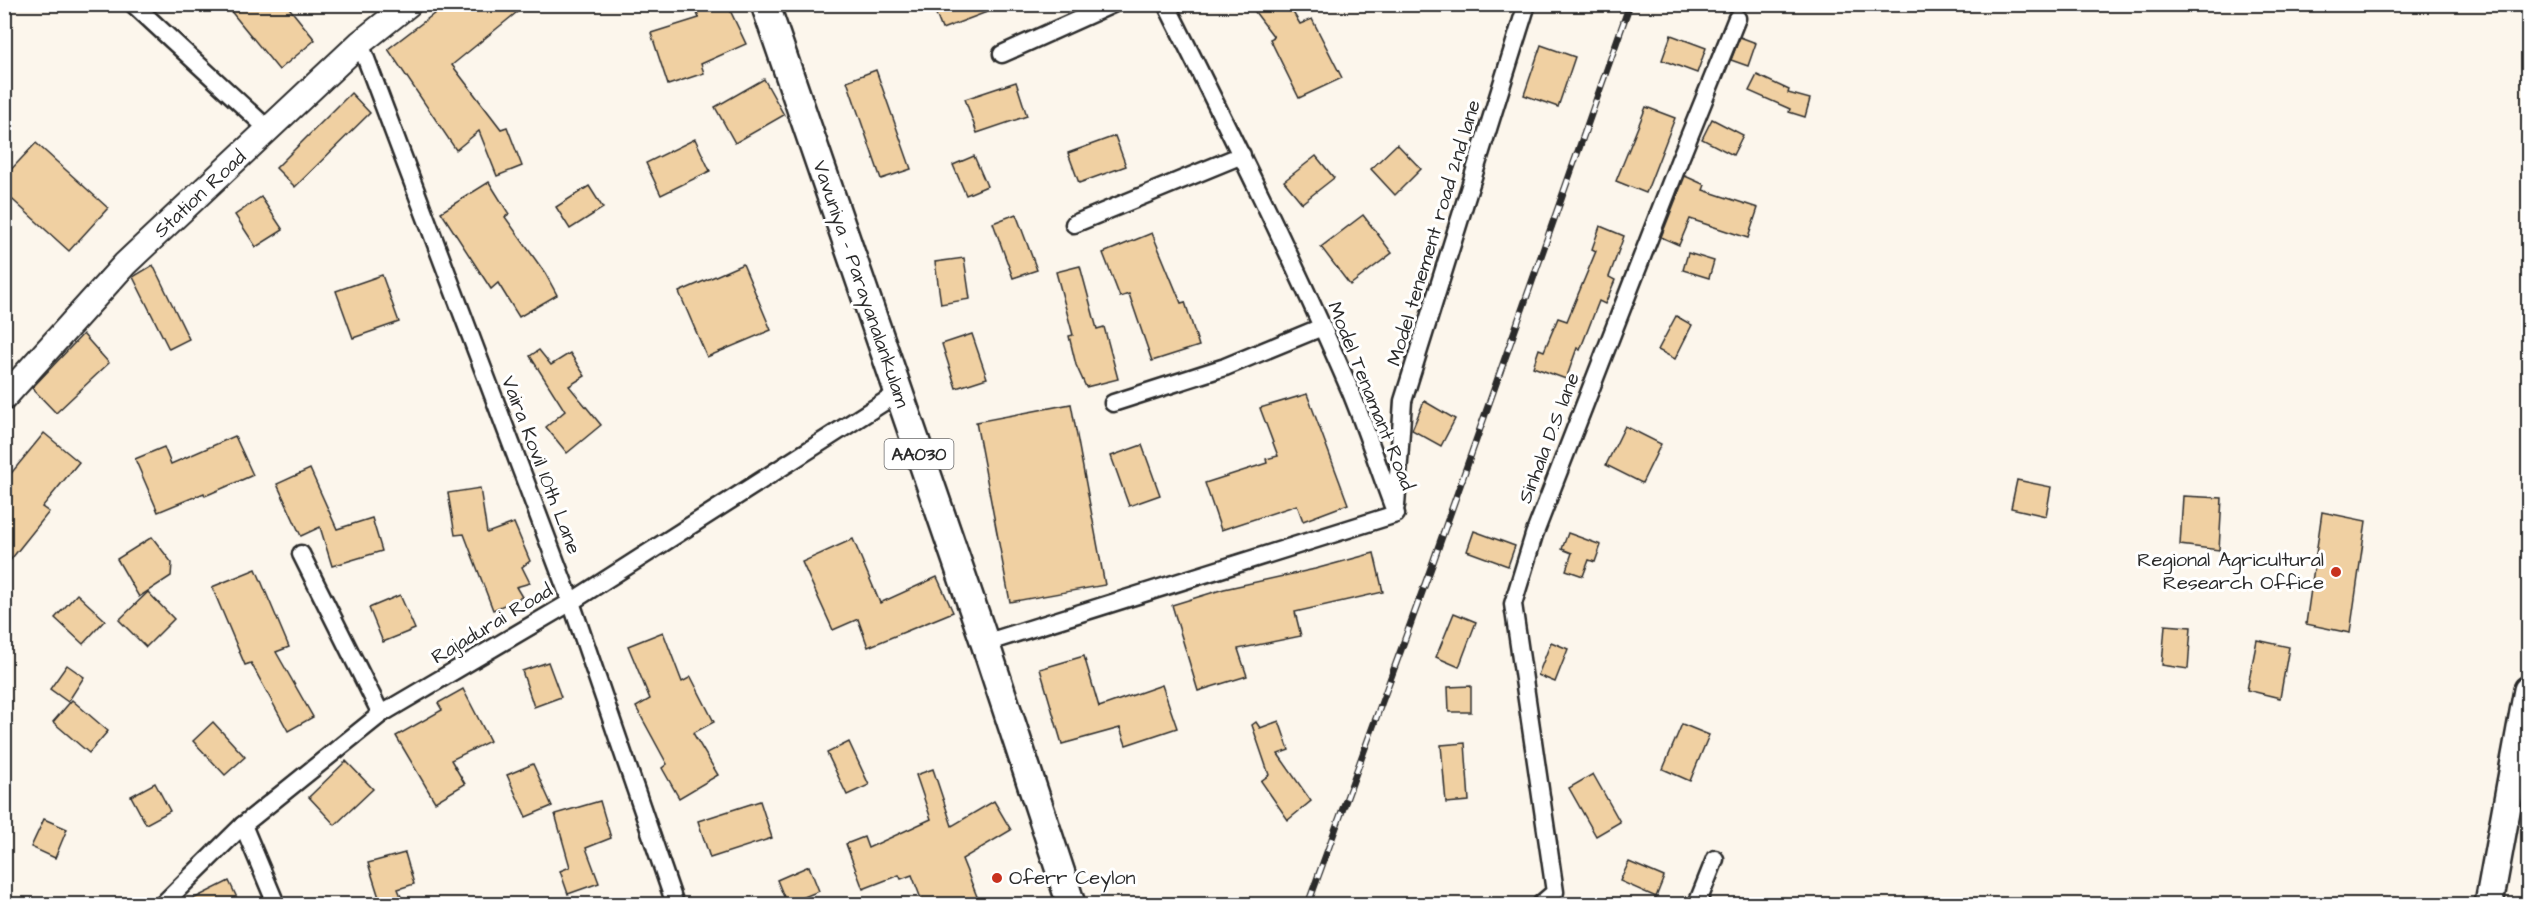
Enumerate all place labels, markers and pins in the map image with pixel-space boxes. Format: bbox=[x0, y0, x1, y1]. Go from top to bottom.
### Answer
place label: Regional Agricultural Research Office bbox=[2137, 546, 2324, 597]
marker: Regional Agricultural Research Office bbox=[2329, 565, 2343, 579]
place label: Oferr Ceylon bbox=[1009, 864, 1136, 893]
marker: Oferr Ceylon bbox=[990, 871, 1004, 885]

